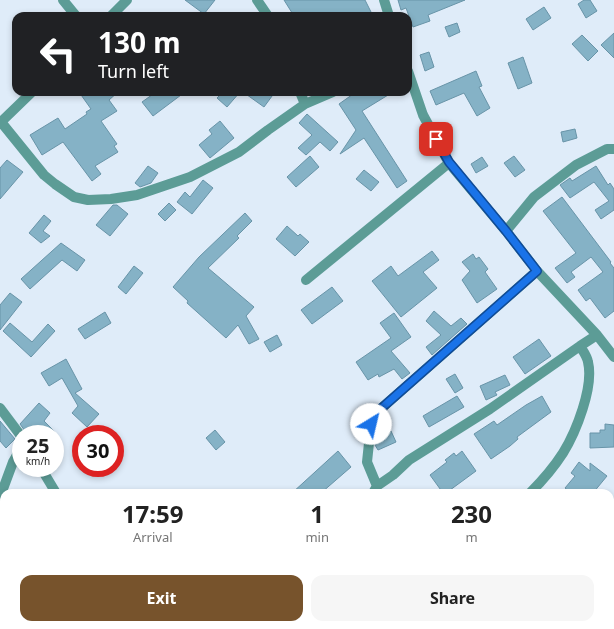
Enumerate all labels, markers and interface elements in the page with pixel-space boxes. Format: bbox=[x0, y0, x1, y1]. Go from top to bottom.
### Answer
text: 130 m bbox=[98, 23, 181, 61]
icon: left bbox=[32, 28, 84, 80]
text: Turn left bbox=[98, 59, 169, 83]
pin bbox=[419, 122, 453, 156]
icon: arrive bbox=[425, 128, 447, 150]
position arrow bbox=[350, 403, 392, 445]
speed limit sign: 30 bbox=[72, 425, 124, 477]
text: 25 bbox=[27, 432, 49, 459]
text: km/h bbox=[26, 454, 50, 468]
text: 17:59 bbox=[122, 497, 184, 530]
text: 1 bbox=[310, 497, 324, 530]
text: 230 bbox=[451, 497, 492, 530]
text: Arrival bbox=[133, 528, 173, 546]
text: min bbox=[305, 528, 329, 546]
text: m bbox=[465, 528, 478, 546]
button: Exit bbox=[20, 575, 303, 621]
button: Share bbox=[311, 575, 594, 621]

